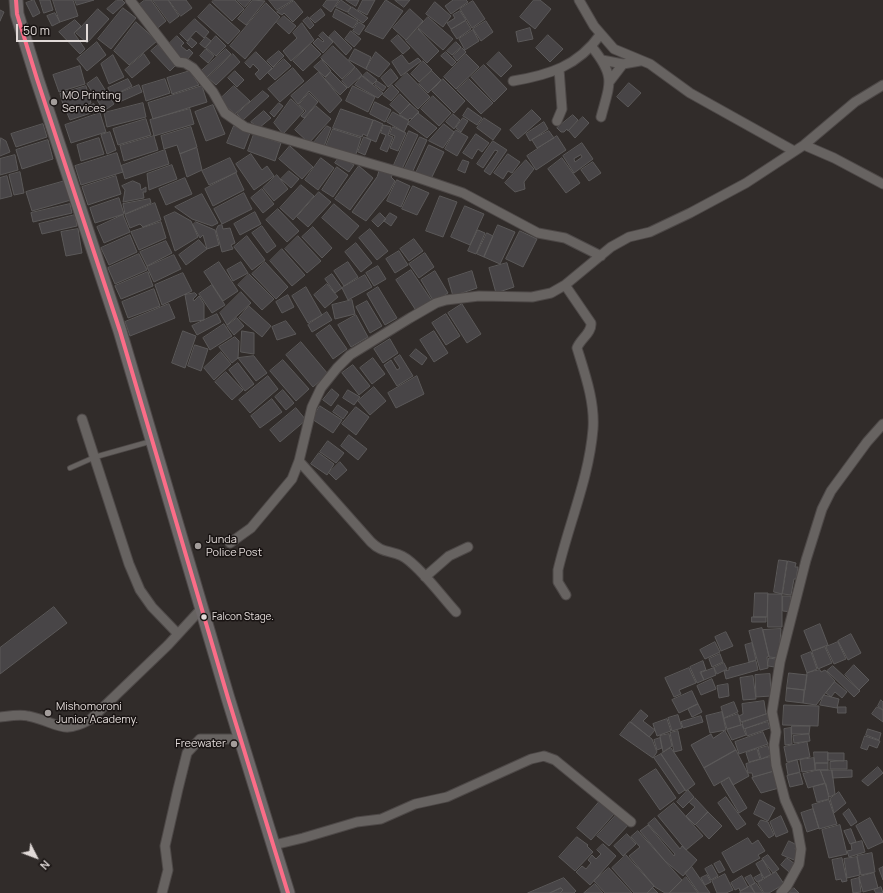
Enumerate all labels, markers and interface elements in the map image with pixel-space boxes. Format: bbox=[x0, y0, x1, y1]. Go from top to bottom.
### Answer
scale bar bbox=[18, 16, 90, 42]
text: 50 m bbox=[23, 22, 50, 39]
place label: MO Printing Services bbox=[62, 89, 121, 115]
marker: MO Printing Services bbox=[49, 97, 59, 107]
place label: Junda Police Post bbox=[206, 533, 262, 559]
marker: Junda Police Post bbox=[193, 541, 203, 551]
place label: Falcon Stage. bbox=[212, 611, 274, 623]
marker: Falcon Stage. bbox=[199, 612, 209, 622]
place label: Mishomoroni Junior Academy. bbox=[56, 700, 138, 726]
marker: Mishomoroni Junior Academy. bbox=[43, 708, 53, 718]
place label: Freewater bbox=[175, 737, 226, 751]
marker: Freewater bbox=[229, 739, 239, 749]
north arrow bbox=[16, 837, 56, 877]
text: N bbox=[37, 857, 54, 873]

